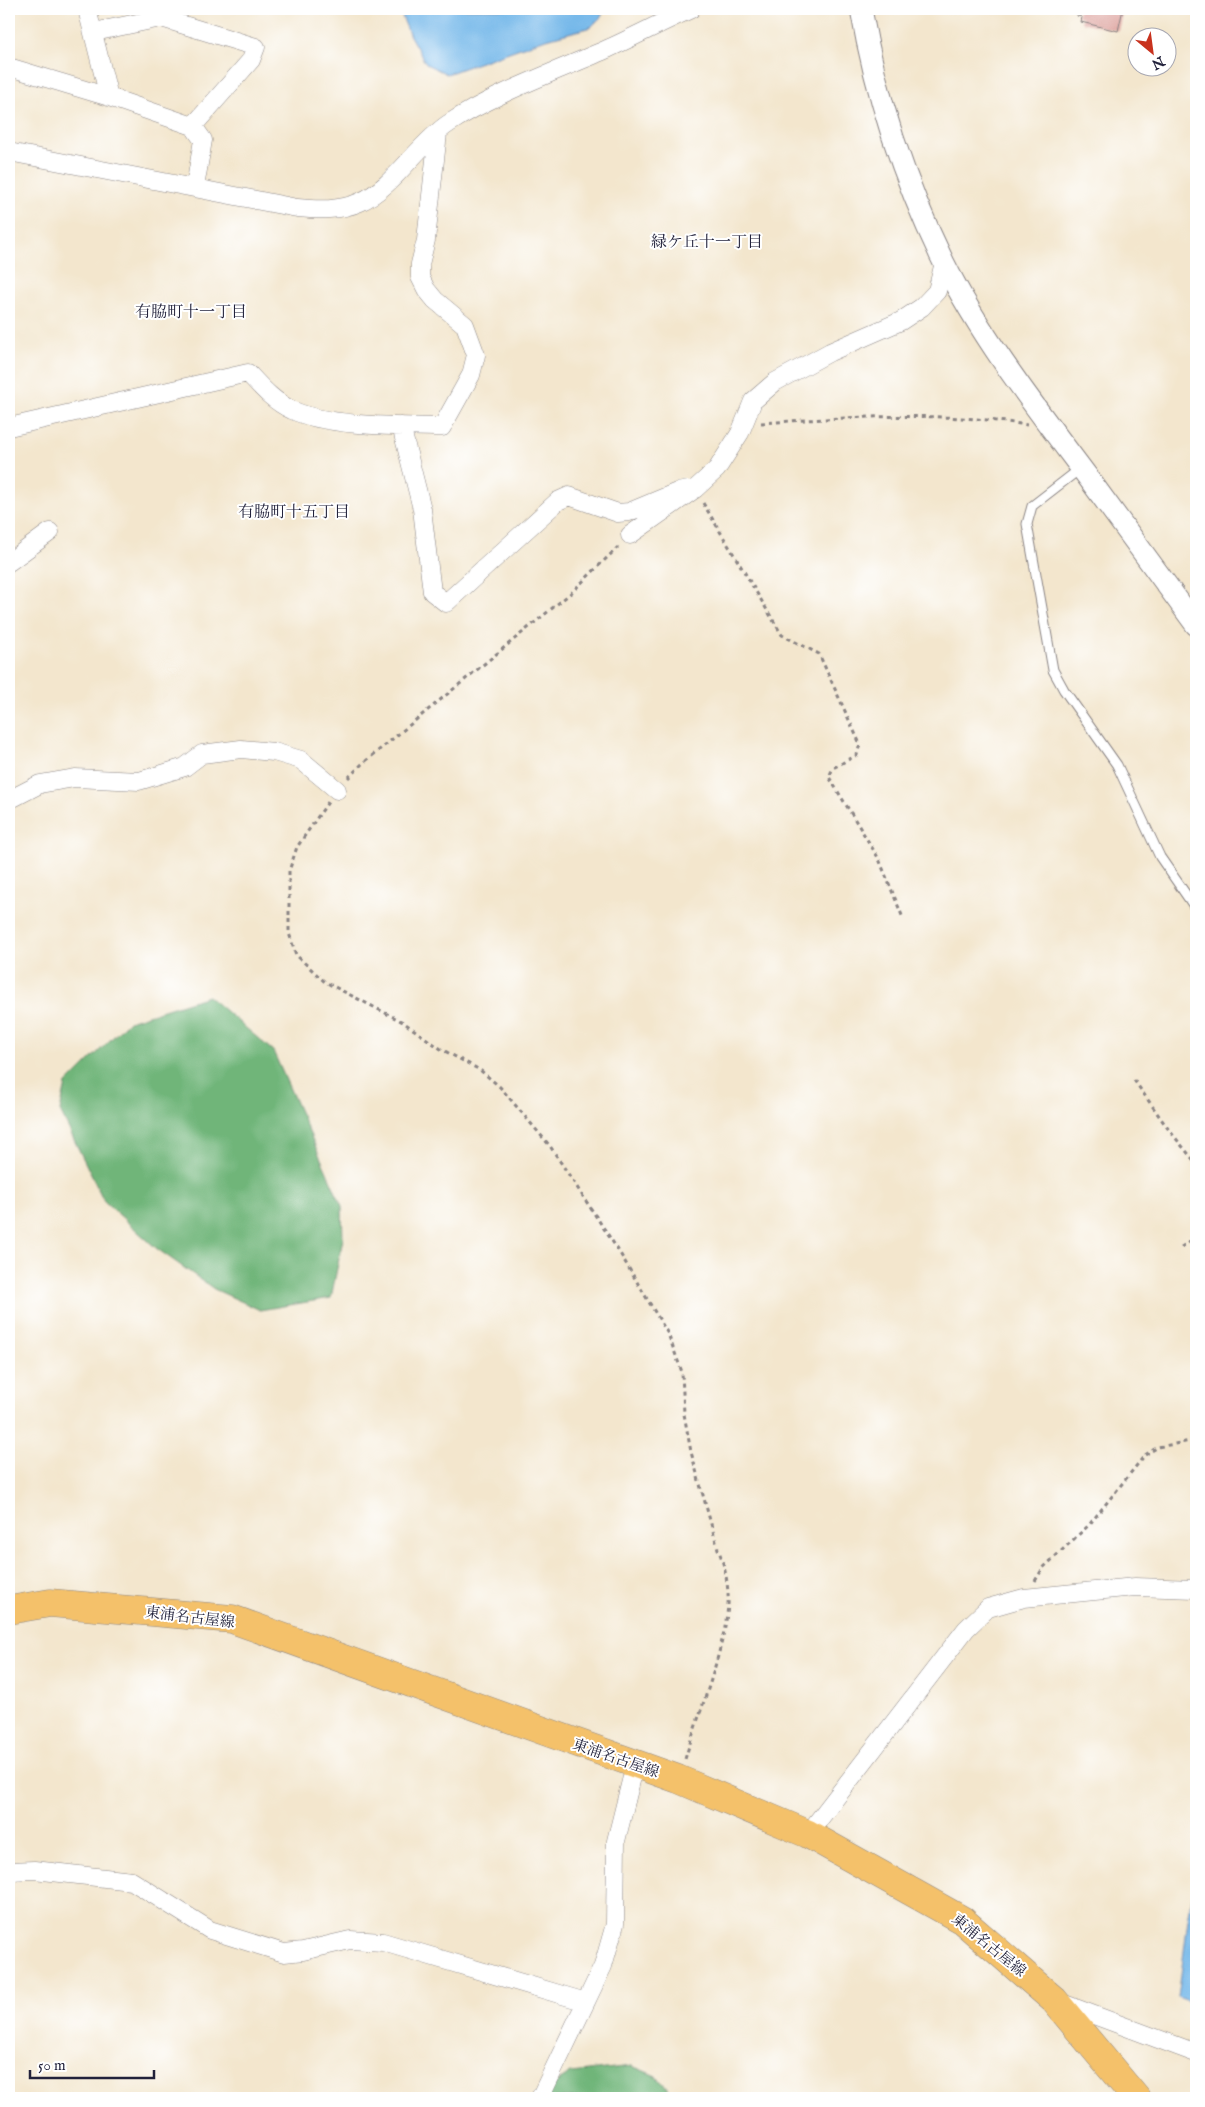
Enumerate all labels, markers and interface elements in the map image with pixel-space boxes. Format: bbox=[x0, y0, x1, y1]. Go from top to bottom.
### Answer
north arrow bbox=[1128, 28, 1178, 78]
text: N bbox=[1148, 51, 1168, 73]
district label: 緑ケ丘十一丁目 bbox=[651, 233, 763, 253]
district label: 有脇町十一丁目 bbox=[135, 303, 247, 323]
district label: 有脇町十五丁目 bbox=[238, 503, 350, 523]
street label: 東浦名古屋線 bbox=[144, 1603, 236, 1632]
street label: 東浦名古屋線 bbox=[570, 1735, 661, 1782]
street label: 東浦名古屋線 bbox=[948, 1910, 1030, 1981]
scale bar bbox=[30, 2047, 154, 2079]
text: 50 m bbox=[38, 2056, 66, 2075]

